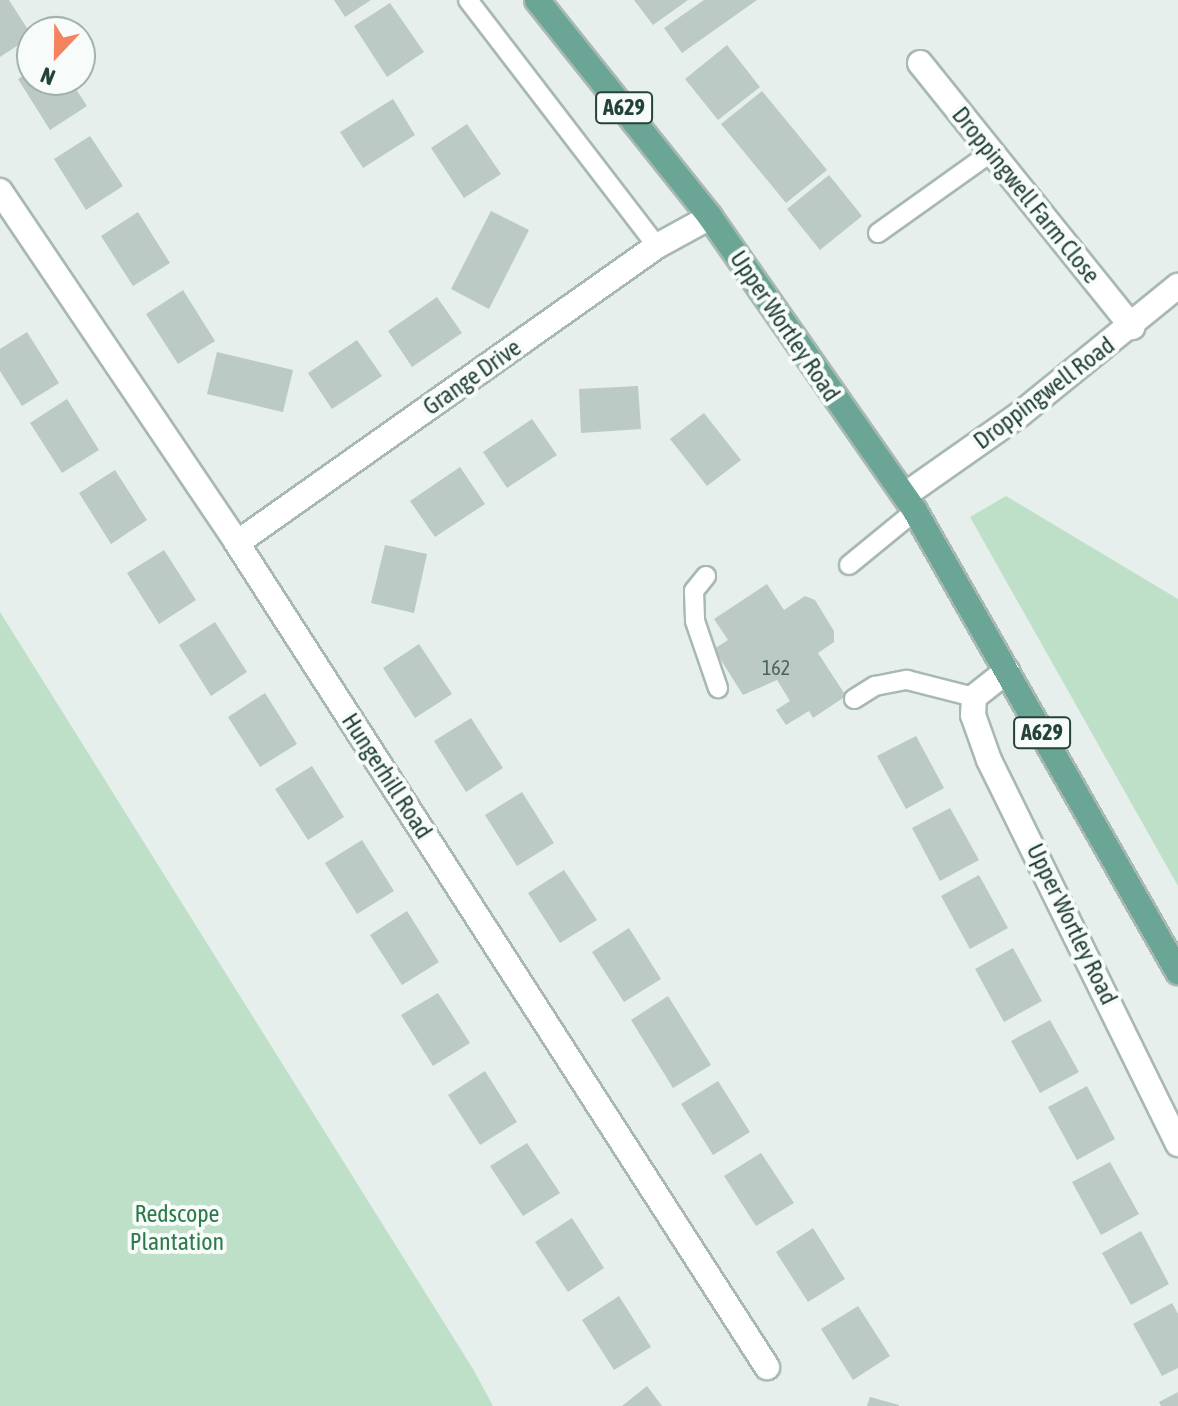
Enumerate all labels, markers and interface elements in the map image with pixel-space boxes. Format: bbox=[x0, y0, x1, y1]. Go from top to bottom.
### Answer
north arrow bbox=[16, 16, 96, 96]
text: N bbox=[37, 62, 59, 91]
road number: A629 bbox=[594, 90, 654, 126]
street label: Droppingwell Farm Close bbox=[946, 101, 1106, 289]
street label: Upper Wortley Road bbox=[724, 245, 846, 407]
street label: Droppingwell Road bbox=[968, 331, 1120, 455]
street label: Grange Drive bbox=[418, 333, 526, 421]
house number: 162 bbox=[762, 655, 790, 679]
street label: Hungerhill Road bbox=[336, 708, 438, 844]
road number: A629 bbox=[1012, 715, 1072, 751]
street label: Upper Wortley Road bbox=[1021, 839, 1123, 1009]
park label: Redscope Plantation bbox=[130, 1200, 224, 1256]

